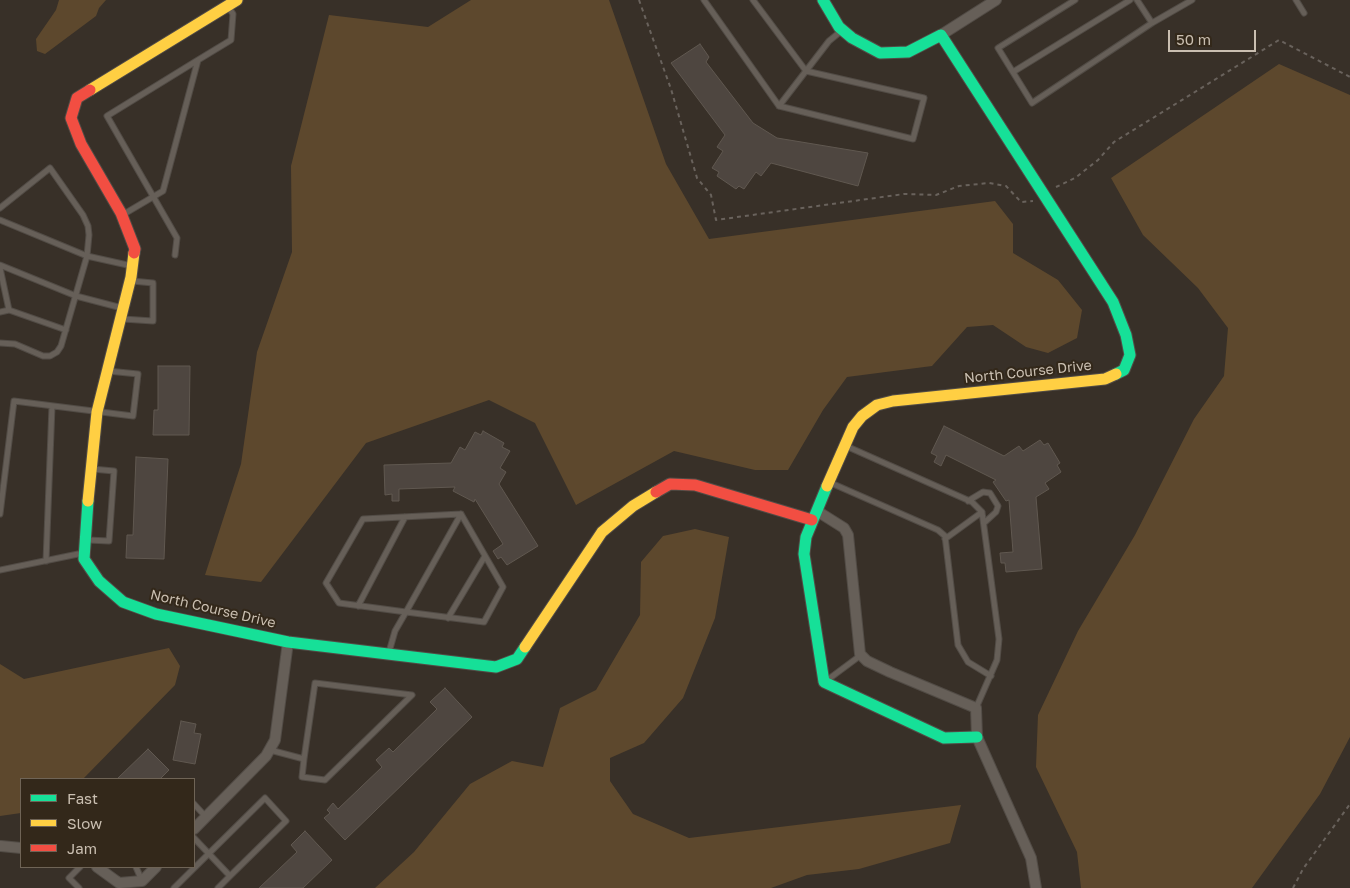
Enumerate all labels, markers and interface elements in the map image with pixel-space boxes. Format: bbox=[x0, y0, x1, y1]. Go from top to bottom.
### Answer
scale bar bbox=[1170, 20, 1258, 52]
text: 50 m bbox=[1176, 30, 1211, 48]
street label: North Course Drive bbox=[963, 357, 1093, 387]
street label: North Course Drive bbox=[149, 586, 277, 632]
legend bbox=[20, 778, 195, 868]
text: Fast bbox=[67, 789, 98, 807]
text: Slow bbox=[67, 814, 102, 832]
text: Jam bbox=[67, 839, 97, 857]

